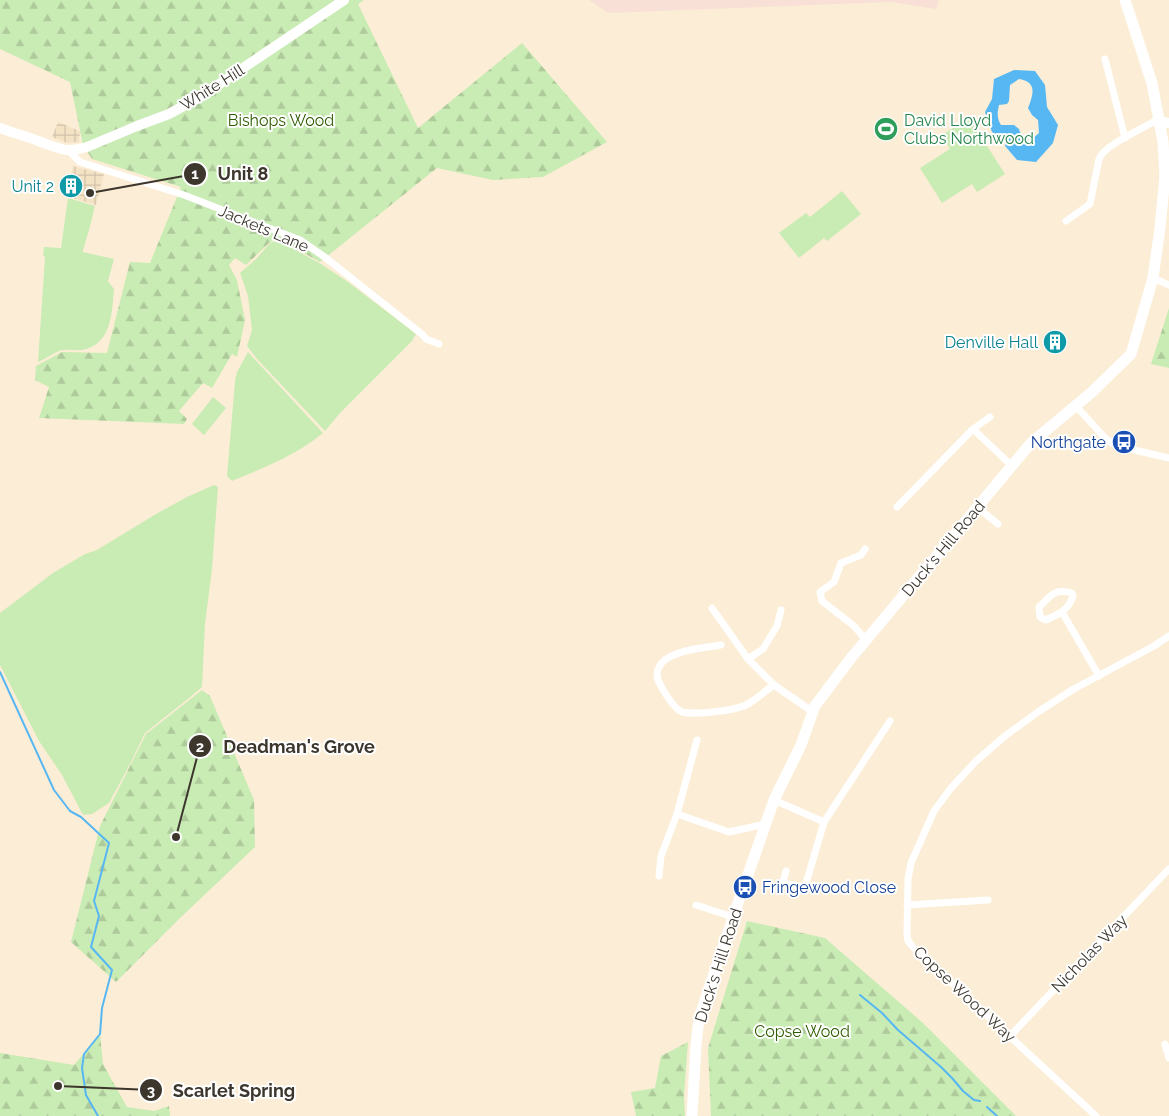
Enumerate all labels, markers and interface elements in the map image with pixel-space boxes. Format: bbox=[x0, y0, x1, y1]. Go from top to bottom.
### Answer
street label: White Hill bbox=[177, 60, 248, 115]
park label: Bishops Wood bbox=[228, 111, 334, 130]
place label: David Lloyd Clubs Northwood bbox=[904, 111, 1034, 148]
sports icon: David Lloyd Clubs Northwood bbox=[873, 116, 899, 142]
callout: Unit 8 bbox=[183, 157, 279, 190]
text: Unit 8 bbox=[218, 163, 269, 184]
text: 1 bbox=[191, 165, 199, 183]
building icon: Unit 2 bbox=[58, 173, 84, 199]
place label: Unit 2 bbox=[11, 177, 54, 196]
street label: Jackets Lane bbox=[216, 201, 312, 256]
building icon: Denville Hall bbox=[1042, 329, 1068, 355]
place label: Denville Hall bbox=[945, 333, 1039, 352]
bus stop icon: Northgate bbox=[1111, 429, 1137, 455]
place label: Northgate bbox=[1031, 433, 1106, 452]
street label: Duck's Hill Road bbox=[898, 497, 989, 600]
callout: Deadman's Grove bbox=[188, 730, 384, 763]
text: Deadman's Grove bbox=[223, 736, 375, 757]
text: 2 bbox=[196, 738, 204, 756]
bus stop icon: Fringewood Close bbox=[732, 874, 758, 900]
place label: Fringewood Close bbox=[762, 878, 896, 897]
street label: Duck's Hill Road bbox=[691, 906, 746, 1025]
street label: Nicholas Way bbox=[1048, 910, 1131, 996]
street label: Copse Wood Way bbox=[910, 942, 1020, 1047]
park label: Copse Wood bbox=[754, 1022, 850, 1041]
callout: Scarlet Spring bbox=[138, 1074, 305, 1107]
text: Scarlet Spring bbox=[173, 1080, 295, 1101]
text: 3 bbox=[147, 1082, 155, 1100]

